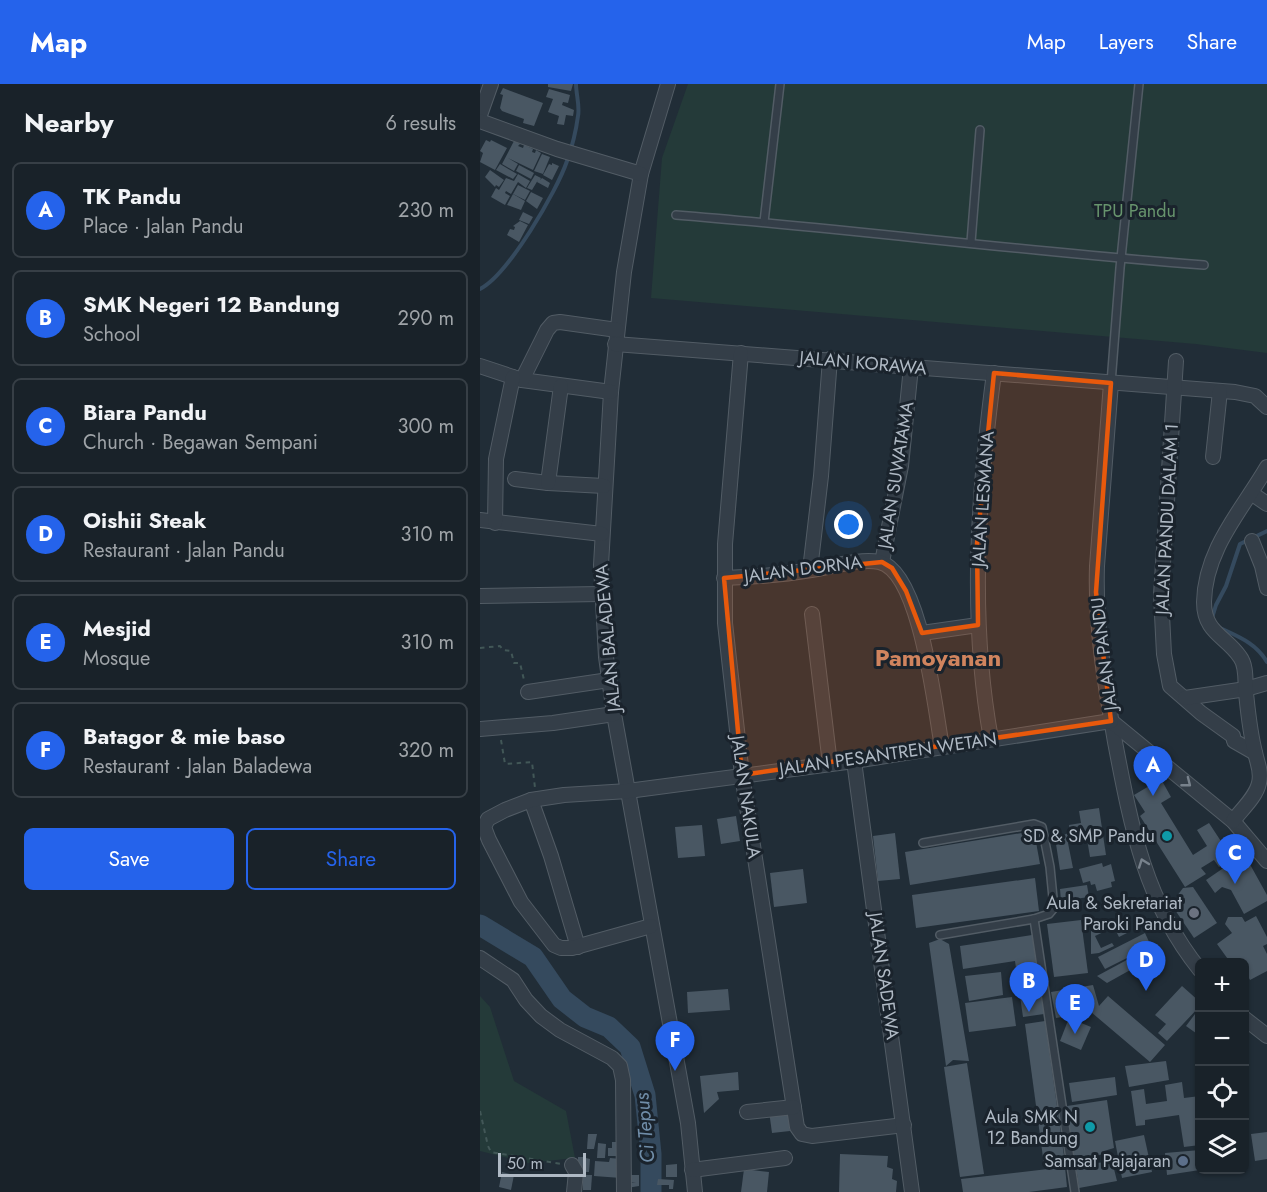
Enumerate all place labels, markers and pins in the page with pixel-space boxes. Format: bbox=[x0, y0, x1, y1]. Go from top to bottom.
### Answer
pin: A bbox=[1134, 746, 1172, 796]
place label: SD & SMP Pandu bbox=[1023, 823, 1155, 849]
marker: SD & SMP Pandu bbox=[1160, 829, 1174, 843]
pin: C bbox=[1216, 834, 1254, 884]
place label: Aula & Sekretariat Paroki Pandu bbox=[1046, 890, 1183, 937]
marker: Aula & Sekretariat Paroki Pandu bbox=[1187, 906, 1201, 920]
pin: D bbox=[1126, 942, 1166, 991]
pin: B bbox=[1010, 962, 1048, 1012]
pin: E bbox=[1056, 984, 1094, 1034]
pin: F bbox=[656, 1022, 694, 1071]
place label: Aula SMK N 12 Bandung bbox=[985, 1104, 1078, 1151]
marker: Aula SMK N 12 Bandung bbox=[1083, 1120, 1097, 1134]
place label: Samsat Pajajaran bbox=[1044, 1148, 1171, 1174]
marker: Samsat Pajajaran bbox=[1176, 1154, 1190, 1168]

